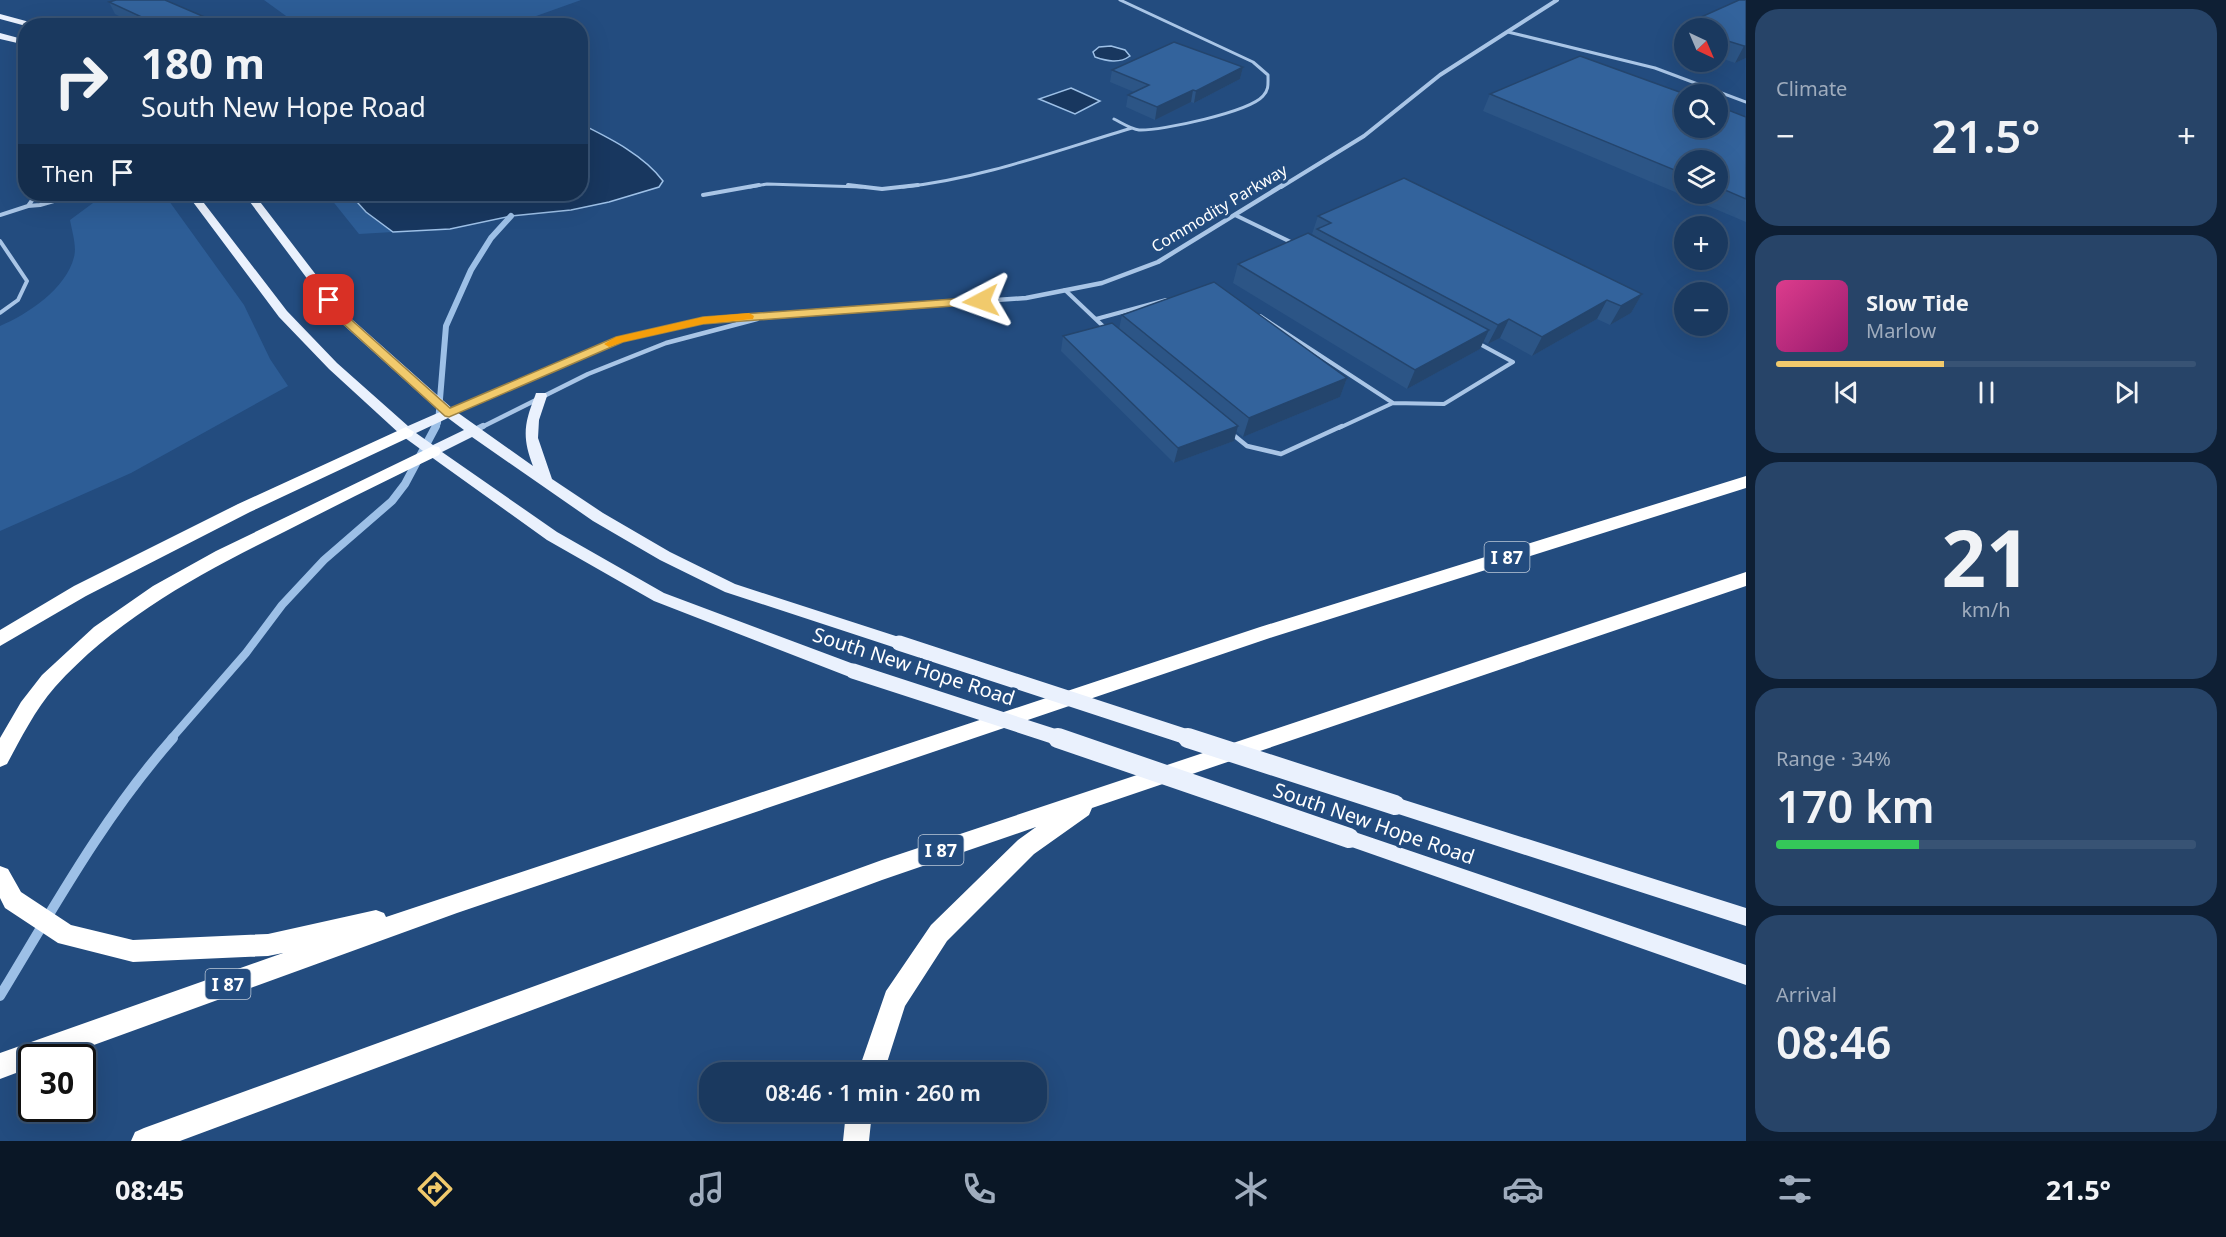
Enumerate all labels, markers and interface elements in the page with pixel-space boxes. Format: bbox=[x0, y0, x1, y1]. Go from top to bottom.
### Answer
north arrow bbox=[1674, 18, 1728, 72]
map controls bbox=[1674, 18, 1728, 336]
text: 180 m bbox=[141, 34, 265, 91]
icon: right bbox=[42, 42, 120, 120]
text: Climate bbox=[1776, 75, 1847, 102]
button: search bbox=[1674, 84, 1728, 138]
text: South New Hope Road bbox=[141, 88, 426, 125]
text: 21.5° bbox=[1932, 105, 2040, 166]
text: − bbox=[1776, 113, 1795, 158]
text: + bbox=[2177, 113, 2196, 158]
button: layers bbox=[1674, 150, 1728, 204]
icon: arrive bbox=[106, 156, 139, 189]
text: Then bbox=[42, 158, 94, 188]
street label: Commodity Parkway bbox=[1147, 158, 1292, 257]
button: + bbox=[1674, 216, 1728, 270]
position arrow bbox=[949, 269, 1013, 333]
pin bbox=[303, 274, 354, 325]
button: − bbox=[1674, 282, 1728, 336]
icon: arrive bbox=[312, 283, 345, 316]
text: Slow Tide bbox=[1866, 287, 1969, 317]
text: Marlow bbox=[1866, 317, 1936, 344]
icon: previous bbox=[1830, 376, 1863, 409]
icon: pause bbox=[1970, 376, 2003, 409]
icon: next bbox=[2110, 376, 2143, 409]
text: 21 bbox=[1941, 504, 2031, 610]
road number: I 87 bbox=[1484, 542, 1530, 572]
text: km/h bbox=[1961, 596, 2011, 623]
street label: South New Hope Road bbox=[809, 621, 1019, 711]
text: Range · 34% bbox=[1776, 745, 1891, 772]
text: 170 km bbox=[1776, 775, 1935, 836]
street label: South New Hope Road bbox=[1270, 776, 1478, 870]
road number: I 87 bbox=[918, 835, 964, 865]
road number: I 87 bbox=[206, 969, 250, 999]
text: Arrival bbox=[1776, 981, 1837, 1008]
text: 08:46 bbox=[1776, 1011, 1891, 1072]
speed limit sign: 30 bbox=[18, 1044, 96, 1122]
text: 08:46 · 1 min · 260 m bbox=[765, 1077, 981, 1107]
icon: directions bbox=[414, 1168, 456, 1210]
icon: music bbox=[686, 1168, 728, 1210]
icon: phone bbox=[958, 1168, 1000, 1210]
icon: climate bbox=[1230, 1168, 1272, 1210]
icon: car bbox=[1502, 1168, 1544, 1210]
icon: filters bbox=[1774, 1168, 1816, 1210]
text: 08:45 bbox=[115, 1171, 184, 1208]
text: 21.5° bbox=[2046, 1171, 2111, 1208]

